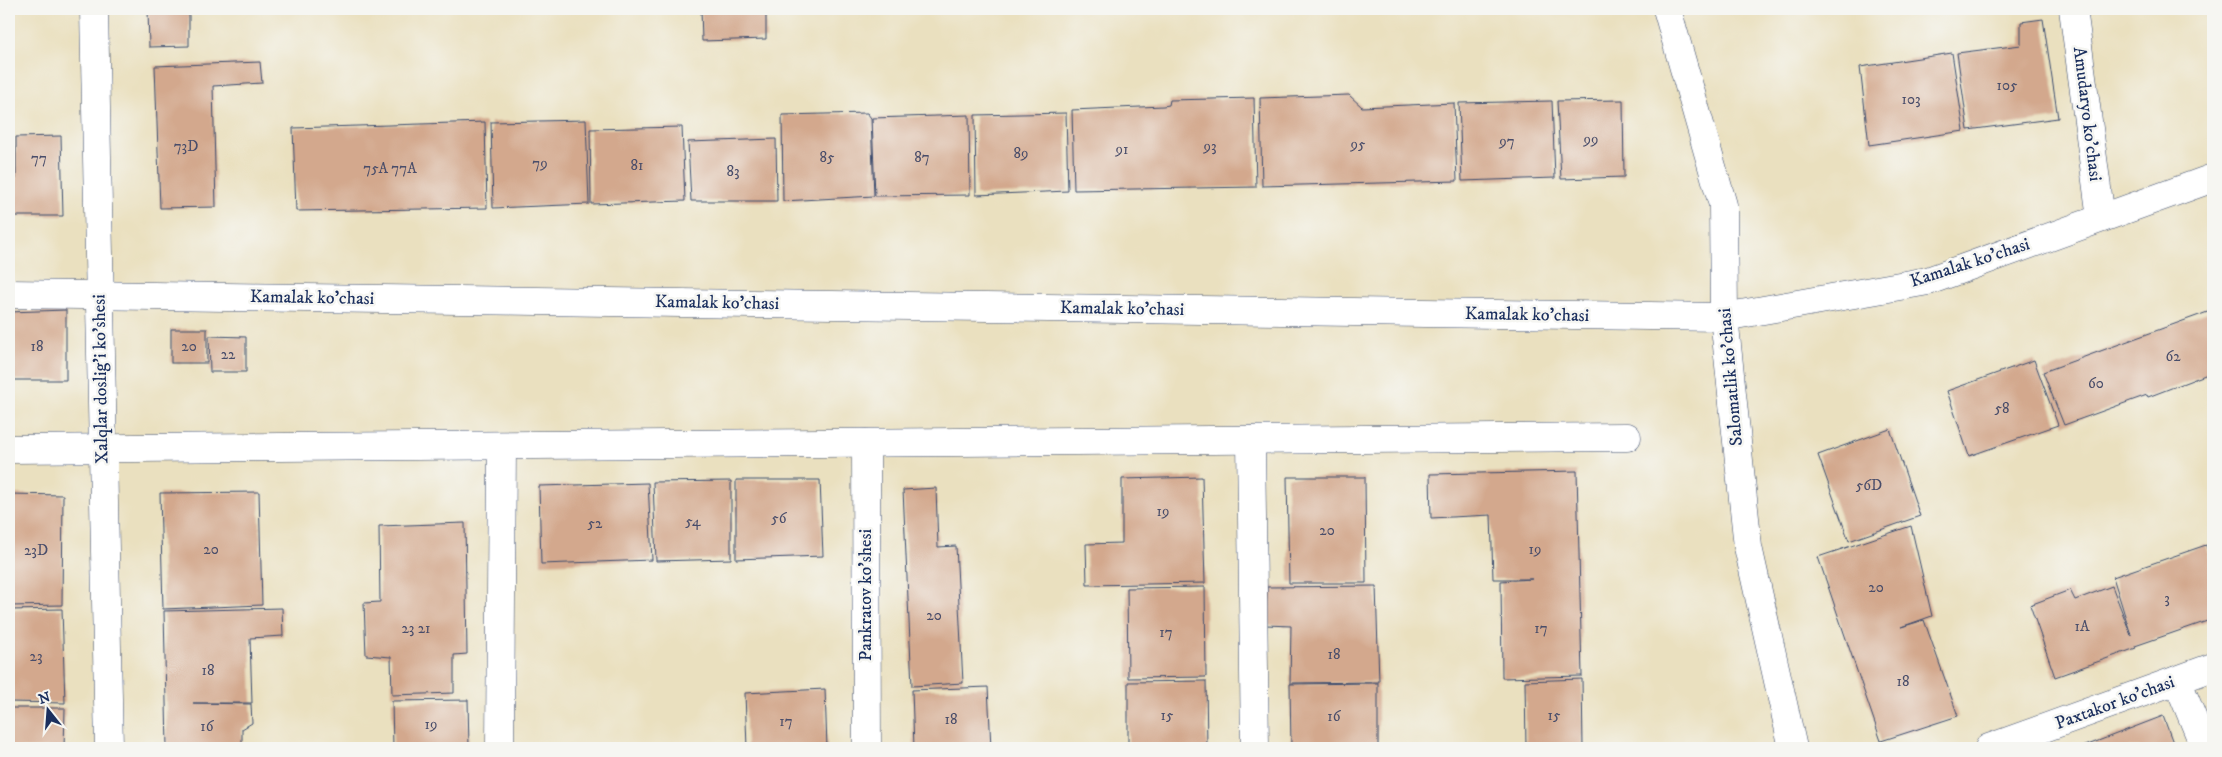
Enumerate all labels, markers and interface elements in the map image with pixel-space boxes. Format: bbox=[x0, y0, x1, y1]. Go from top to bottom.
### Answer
street label: Amudaryo ko'chasi bbox=[2068, 46, 2106, 182]
house number: 105 bbox=[1997, 76, 2018, 95]
house number: 103 bbox=[1901, 90, 1921, 109]
house number: 99 bbox=[1583, 130, 1598, 149]
house number: 97 bbox=[1498, 132, 1515, 151]
house number: 95 bbox=[1350, 135, 1366, 154]
house number: 73D bbox=[174, 137, 198, 156]
house number: 93 bbox=[1202, 137, 1217, 156]
house number: 91 bbox=[1115, 140, 1128, 159]
house number: 89 bbox=[1014, 144, 1029, 163]
house number: 85 bbox=[820, 148, 835, 167]
house number: 87 bbox=[914, 148, 930, 167]
house number: 77 bbox=[31, 149, 47, 168]
house number: 79 bbox=[532, 154, 548, 173]
house number: 81 bbox=[630, 156, 644, 175]
house number: 75A 77A bbox=[363, 159, 417, 178]
house number: 83 bbox=[726, 162, 740, 181]
street label: Kamalak ko'chasi bbox=[1907, 233, 2033, 293]
street label: Kamalak ko'chasi bbox=[250, 286, 374, 310]
street label: Kamalak ko'chasi bbox=[655, 291, 779, 315]
street label: Xalqlar doslig'i ko'shesi bbox=[89, 294, 113, 464]
street label: Kamalak ko'chasi bbox=[1060, 297, 1184, 321]
street label: Kamalak ko'chasi bbox=[1465, 303, 1589, 327]
street label: Salomatlik ko'chasi bbox=[1714, 307, 1748, 447]
house number: 18 bbox=[30, 337, 44, 356]
house number: 20 bbox=[181, 337, 197, 356]
house number: 22 bbox=[221, 345, 236, 364]
house number: 62 bbox=[2165, 347, 2181, 366]
house number: 60 bbox=[2088, 374, 2104, 393]
house number: 58 bbox=[1995, 399, 2009, 418]
house number: 56D bbox=[1856, 476, 1882, 495]
house number: 19 bbox=[1157, 502, 1169, 521]
house number: 56 bbox=[771, 509, 788, 528]
house number: 54 bbox=[685, 512, 701, 531]
house number: 52 bbox=[588, 514, 603, 533]
house number: 20 bbox=[1319, 521, 1335, 540]
street label: Pankratov ko'shesi bbox=[855, 529, 877, 661]
house number: 20 bbox=[203, 540, 219, 559]
house number: 19 bbox=[1529, 540, 1541, 559]
house number: 23D bbox=[24, 541, 48, 560]
house number: 20 bbox=[1868, 578, 1884, 597]
house number: 3 bbox=[2164, 589, 2170, 608]
house number: 20 bbox=[926, 606, 942, 625]
house number: 1A bbox=[2074, 617, 2090, 636]
house number: 23 21 bbox=[401, 619, 431, 638]
house number: 17 bbox=[1534, 619, 1548, 638]
house number: 17 bbox=[1159, 623, 1173, 642]
house number: 18 bbox=[1327, 645, 1341, 664]
house number: 23 bbox=[30, 647, 42, 666]
house number: 18 bbox=[201, 661, 215, 680]
street label: Paxtakor ko'chasi bbox=[2052, 671, 2178, 735]
house number: 18 bbox=[1896, 672, 1910, 691]
north arrow bbox=[22, 684, 72, 734]
text: N bbox=[36, 688, 53, 709]
house number: 15 bbox=[1161, 706, 1174, 725]
house number: 15 bbox=[1548, 706, 1561, 725]
house number: 16 bbox=[1327, 707, 1342, 726]
house number: 18 bbox=[944, 710, 958, 729]
house number: 17 bbox=[779, 712, 793, 731]
house number: 19 bbox=[425, 715, 437, 734]
house number: 16 bbox=[200, 717, 215, 736]

